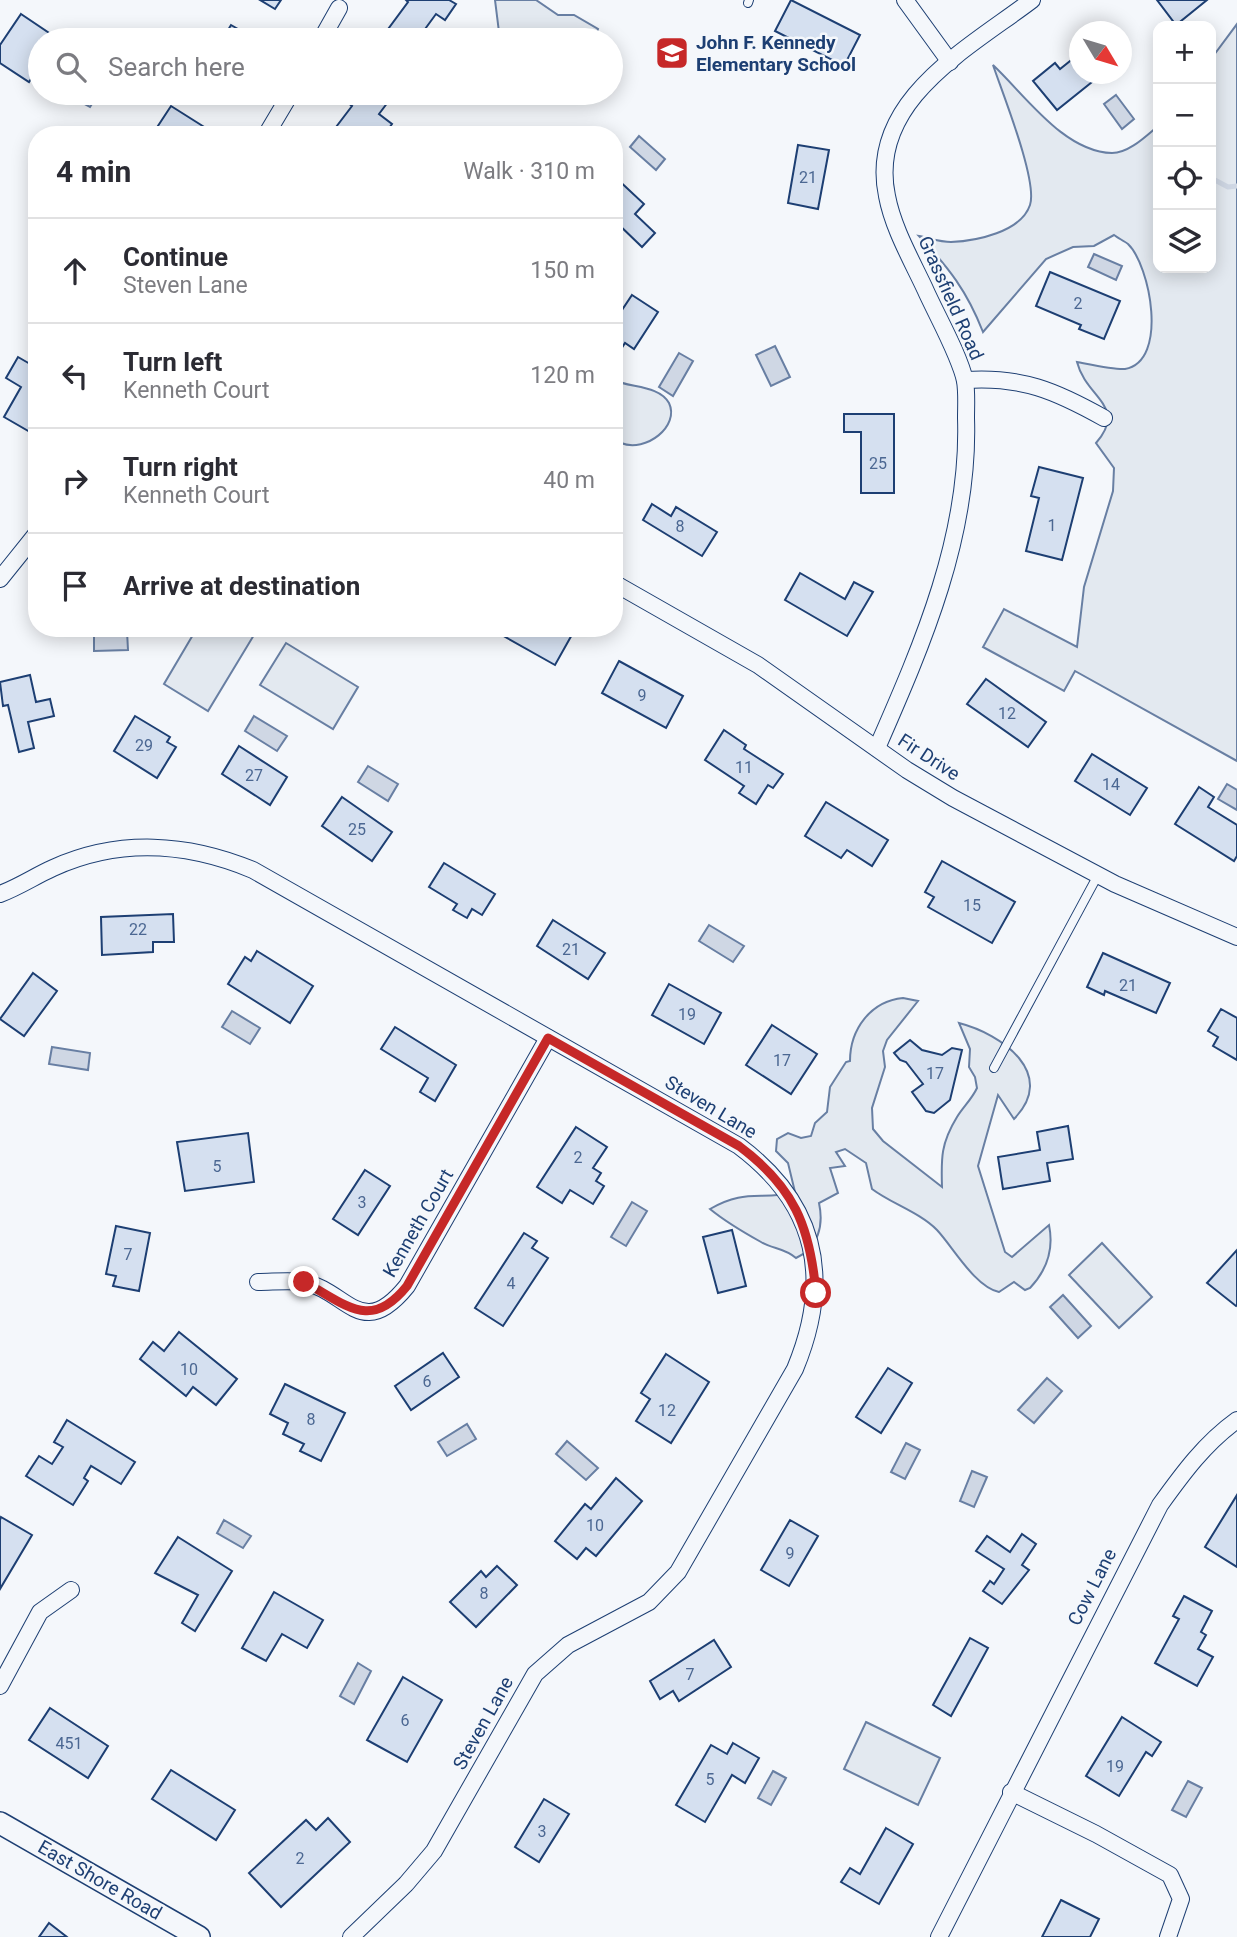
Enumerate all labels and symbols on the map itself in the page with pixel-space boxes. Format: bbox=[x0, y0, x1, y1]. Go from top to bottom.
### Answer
north arrow bbox=[1069, 21, 1132, 84]
place label: John F. Kennedy Elementary School bbox=[696, 31, 856, 76]
school or university icon: John F. Kennedy Elementary School bbox=[653, 34, 691, 72]
house number: 21 bbox=[799, 168, 817, 187]
street label: Grassfield Road bbox=[913, 232, 989, 364]
house number: 2 bbox=[1074, 294, 1083, 313]
house number: 25 bbox=[869, 454, 887, 473]
house number: 1 bbox=[1048, 516, 1057, 535]
house number: 8 bbox=[676, 517, 685, 536]
house number: 9 bbox=[638, 686, 647, 705]
house number: 12 bbox=[998, 704, 1016, 723]
street label: Fir Drive bbox=[894, 729, 964, 785]
house number: 29 bbox=[135, 736, 153, 755]
house number: 11 bbox=[735, 758, 753, 777]
house number: 27 bbox=[245, 766, 263, 785]
house number: 14 bbox=[1102, 775, 1120, 794]
house number: 25 bbox=[348, 820, 366, 839]
house number: 15 bbox=[963, 896, 981, 915]
house number: 22 bbox=[129, 920, 147, 939]
house number: 21 bbox=[562, 940, 580, 959]
house number: 21 bbox=[1119, 976, 1137, 995]
house number: 19 bbox=[678, 1005, 696, 1024]
house number: 17 bbox=[773, 1051, 791, 1070]
house number: 17 bbox=[926, 1064, 944, 1083]
street label: Steven Lane bbox=[661, 1071, 761, 1143]
house number: 2 bbox=[574, 1148, 583, 1167]
house number: 5 bbox=[213, 1157, 222, 1176]
street label: Kenneth Court bbox=[378, 1165, 458, 1281]
house number: 3 bbox=[358, 1193, 367, 1212]
house number: 7 bbox=[124, 1245, 133, 1264]
route end bbox=[288, 1266, 319, 1297]
house number: 4 bbox=[507, 1274, 516, 1293]
route start bbox=[800, 1277, 831, 1308]
house number: 10 bbox=[180, 1360, 198, 1379]
house number: 6 bbox=[423, 1372, 432, 1391]
house number: 12 bbox=[658, 1401, 676, 1420]
house number: 8 bbox=[307, 1410, 316, 1429]
house number: 10 bbox=[586, 1516, 604, 1535]
house number: 9 bbox=[786, 1544, 795, 1563]
street label: Cow Lane bbox=[1063, 1545, 1121, 1629]
house number: 8 bbox=[480, 1584, 489, 1603]
house number: 7 bbox=[686, 1665, 695, 1684]
street label: Steven Lane bbox=[448, 1672, 518, 1774]
house number: 6 bbox=[401, 1711, 410, 1730]
house number: 451 bbox=[56, 1734, 82, 1753]
house number: 19 bbox=[1106, 1757, 1124, 1776]
house number: 5 bbox=[706, 1770, 715, 1789]
house number: 3 bbox=[538, 1822, 547, 1841]
street label: East Shore Road bbox=[34, 1835, 166, 1925]
house number: 2 bbox=[296, 1849, 305, 1868]

